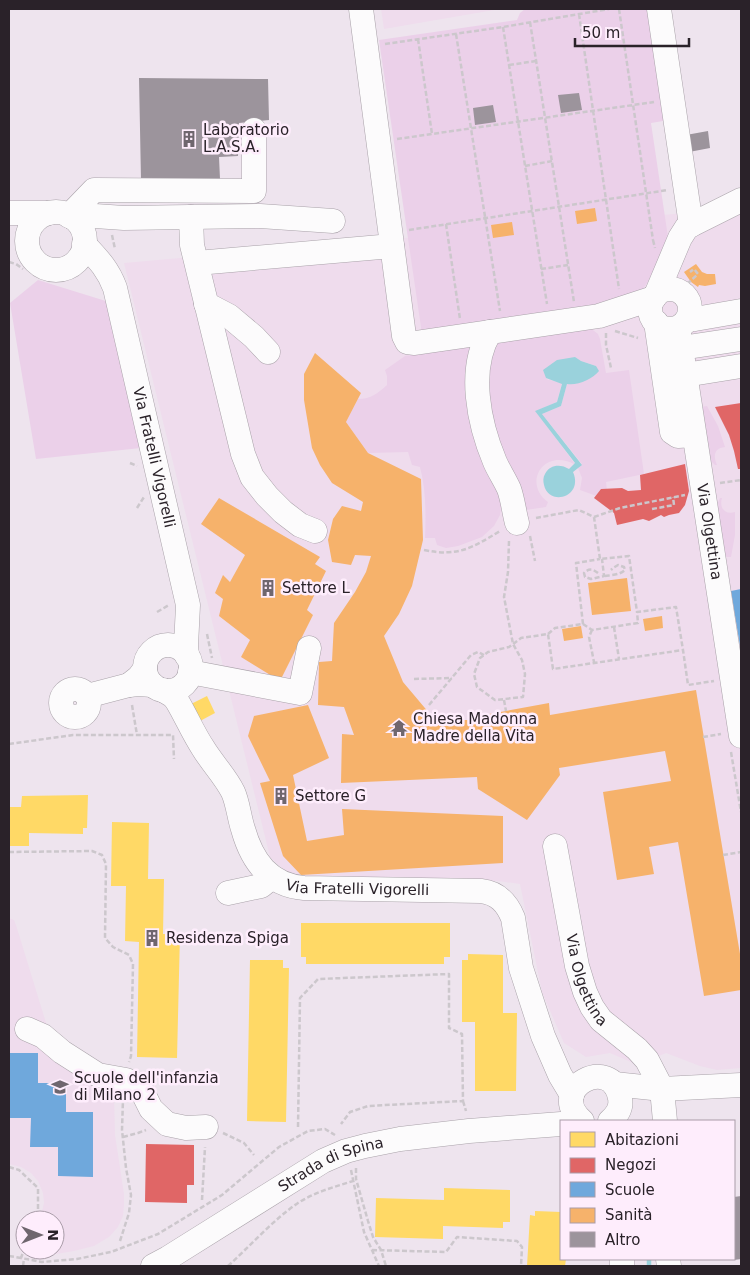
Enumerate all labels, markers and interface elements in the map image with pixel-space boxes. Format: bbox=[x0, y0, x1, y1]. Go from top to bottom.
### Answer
scale bar bbox=[575, 15, 689, 47]
text: 50 m bbox=[582, 24, 620, 42]
place label: Laboratorio L.A.S.A. bbox=[203, 121, 289, 156]
building icon: Laboratorio L.A.S.A. bbox=[179, 129, 199, 149]
street label: Via Fratelli Vigorelli bbox=[129, 385, 179, 529]
street label: Via Olgettina bbox=[693, 482, 726, 581]
building icon: Settore L bbox=[258, 578, 278, 598]
place label: Settore L bbox=[282, 579, 351, 597]
place label: Chiesa Madonna Madre della Vita bbox=[413, 710, 537, 745]
temple icon: Chiesa Madonna Madre della Vita bbox=[389, 718, 409, 738]
building icon: Settore G bbox=[271, 786, 291, 806]
place label: Settore G bbox=[295, 787, 366, 805]
street label: Via Fratelli Vigorelli bbox=[283, 876, 429, 899]
building icon: Residenza Spiga bbox=[142, 928, 162, 948]
place label: Residenza Spiga bbox=[166, 929, 289, 947]
street label: Via Olgettina bbox=[562, 932, 611, 1030]
place label: Scuole dell'infanzia di Milano 2 bbox=[74, 1069, 219, 1104]
school or university icon: Scuole dell'infanzia di Milano 2 bbox=[50, 1077, 70, 1097]
legend bbox=[560, 1120, 735, 1260]
text: Abitazioni bbox=[605, 1131, 679, 1149]
street label: Strada di Spina bbox=[275, 1133, 385, 1196]
text: Negozi bbox=[605, 1156, 656, 1174]
text: Scuole bbox=[605, 1181, 655, 1199]
text: Sanità bbox=[605, 1206, 652, 1224]
north arrow bbox=[15, 1210, 65, 1260]
text: N bbox=[45, 1229, 61, 1241]
text: Altro bbox=[605, 1231, 640, 1249]

